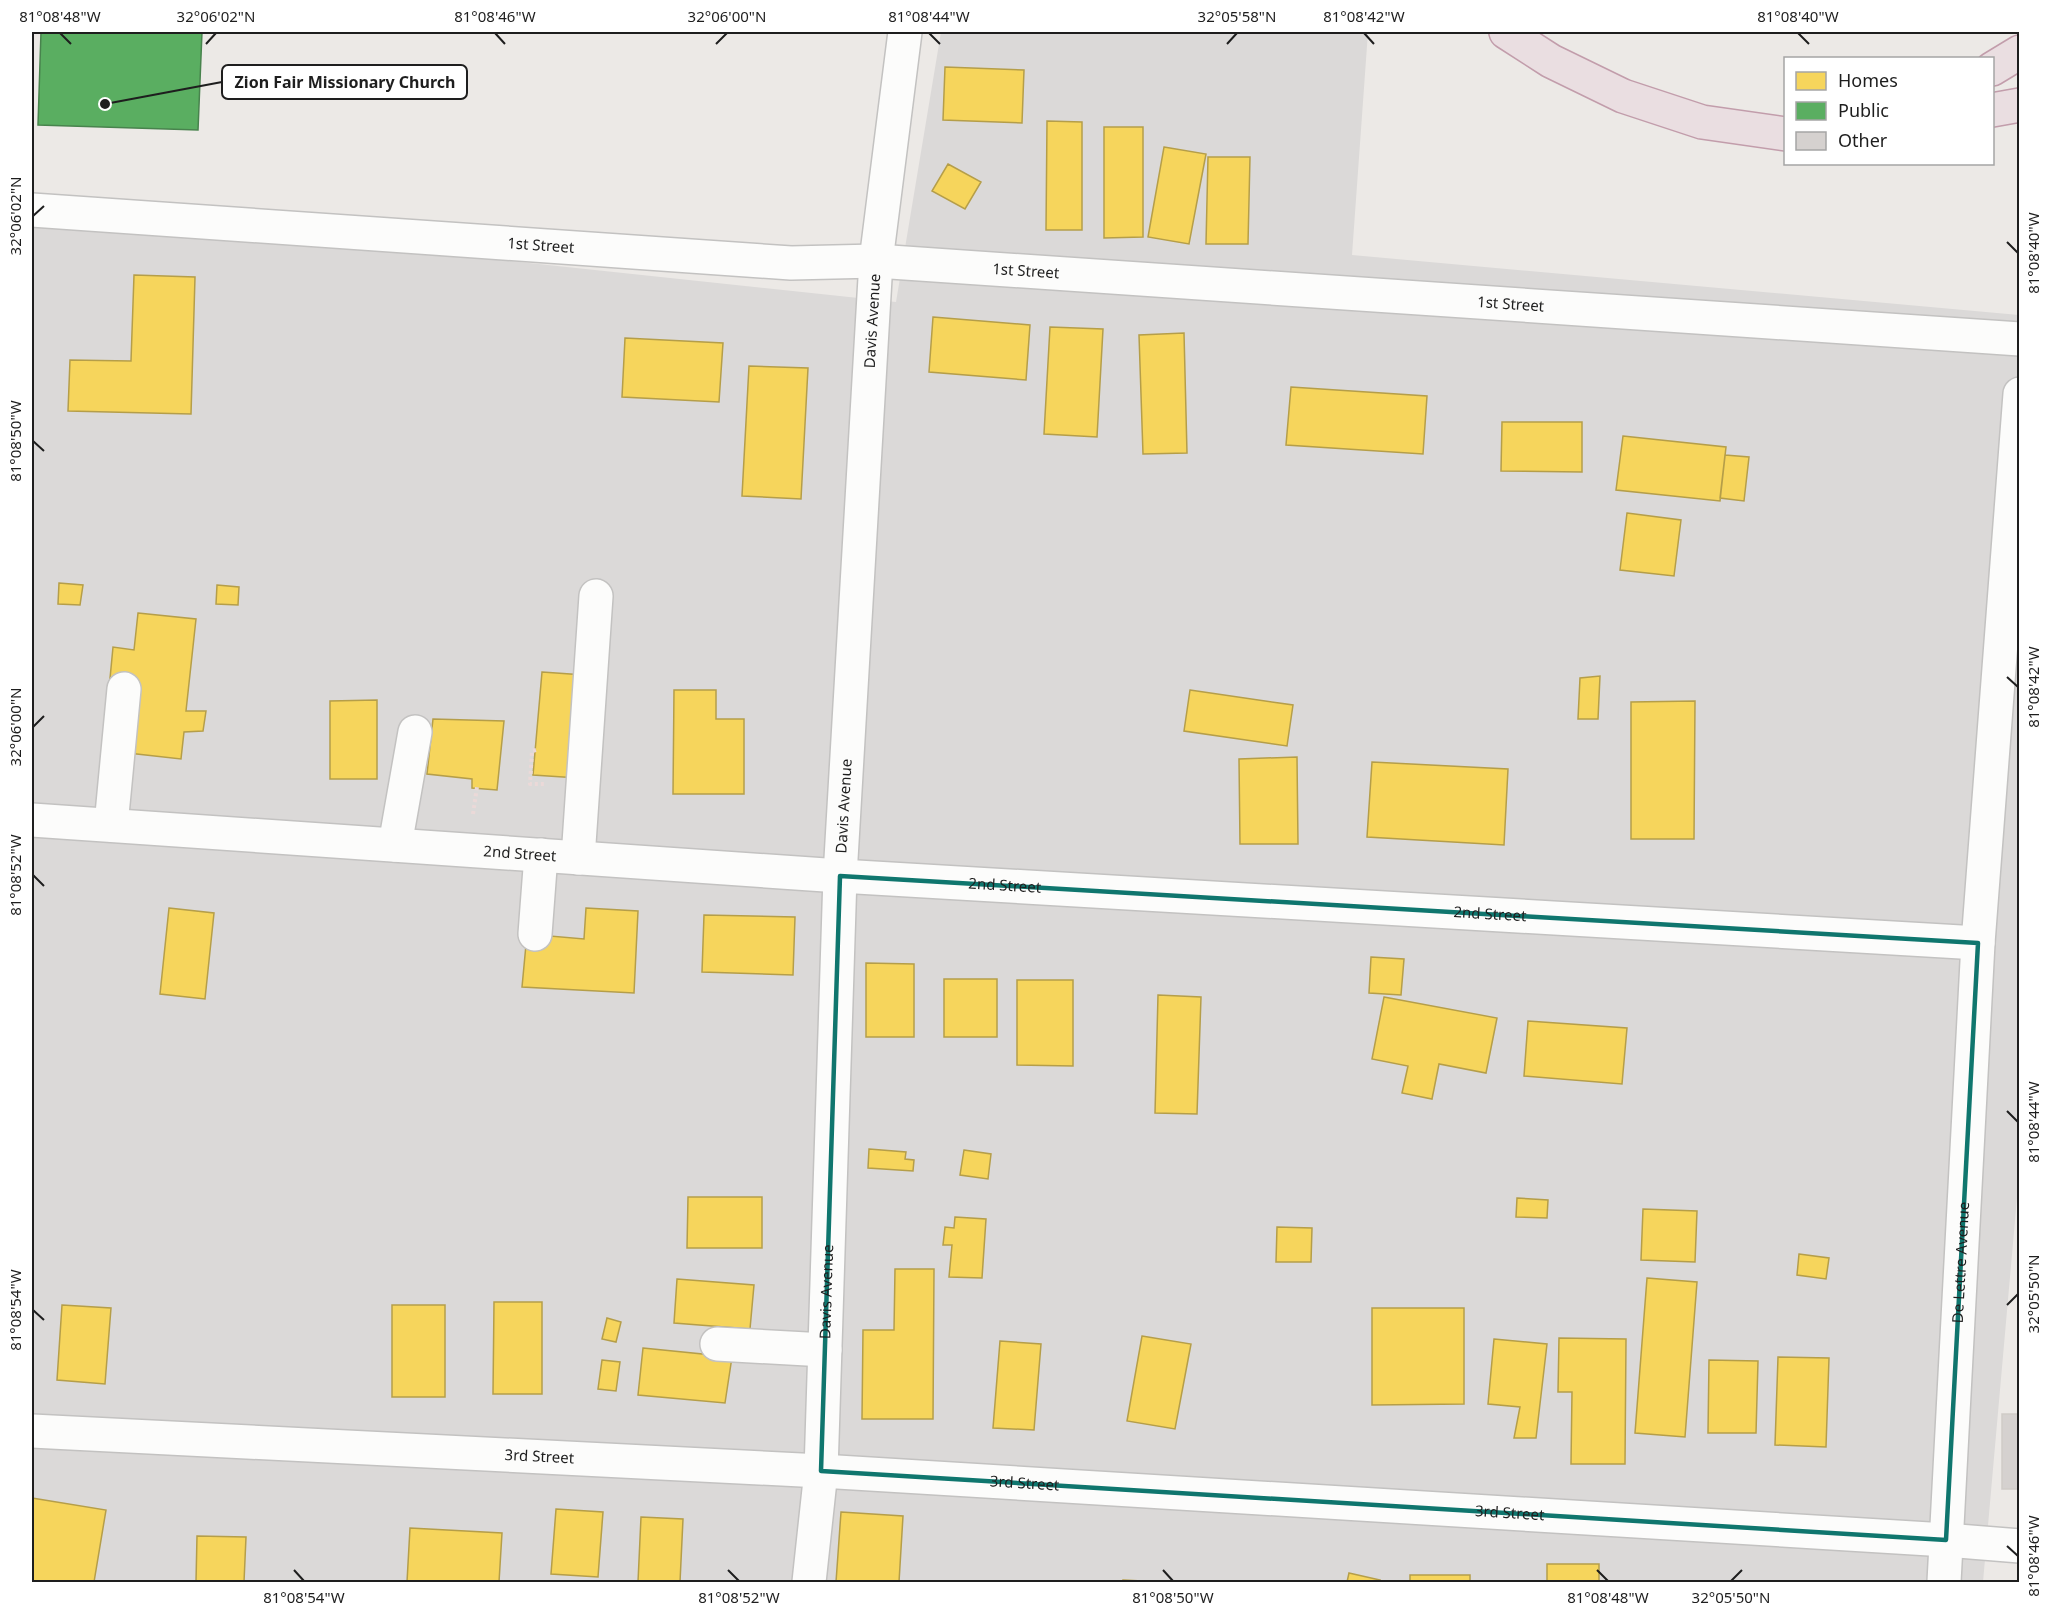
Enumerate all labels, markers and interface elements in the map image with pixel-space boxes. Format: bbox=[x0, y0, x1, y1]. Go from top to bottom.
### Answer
text: 81°08'48"W bbox=[19, 6, 101, 26]
text: 32°06'02"N bbox=[177, 6, 255, 26]
text: 81°08'46"W bbox=[454, 6, 536, 26]
text: 32°06'00"N bbox=[688, 6, 766, 26]
text: 81°08'44"W bbox=[888, 6, 970, 26]
text: 32°05'58"N bbox=[1198, 6, 1276, 26]
text: 81°08'42"W bbox=[1323, 6, 1405, 26]
text: 81°08'40"W bbox=[1757, 6, 1839, 26]
legend bbox=[1784, 57, 1994, 165]
callout: Zion Fair Missionary Church bbox=[222, 65, 467, 99]
text: Homes bbox=[1838, 68, 1898, 92]
text: Zion Fair Missionary Church bbox=[235, 71, 455, 93]
text: Public bbox=[1838, 98, 1889, 122]
text: Other bbox=[1838, 128, 1888, 152]
text: 32°06'02"N bbox=[5, 177, 25, 255]
text: 81°08'40"W bbox=[2023, 212, 2043, 294]
street label: 1st Street bbox=[507, 232, 576, 257]
street label: 1st Street bbox=[992, 258, 1061, 283]
street label: Davis Avenue bbox=[859, 273, 884, 369]
street label: 1st Street bbox=[1477, 291, 1545, 316]
text: 81°08'50"W bbox=[5, 400, 25, 482]
text: 81°08'42"W bbox=[2023, 646, 2043, 728]
text: 32°06'00"N bbox=[5, 688, 25, 766]
street label: Davis Avenue bbox=[830, 758, 856, 854]
text: 81°08'52"W bbox=[5, 834, 25, 916]
street label: 2nd Street bbox=[483, 840, 558, 865]
street label: 2nd Street bbox=[968, 873, 1042, 897]
street label: 2nd Street bbox=[1453, 901, 1528, 925]
text: 81°08'44"W bbox=[2023, 1081, 2043, 1163]
street label: De Lettre Avenue bbox=[1947, 1201, 1973, 1324]
street label: Davis Avenue bbox=[814, 1244, 837, 1339]
text: 32°05'50"N bbox=[2023, 1255, 2043, 1333]
text: 81°08'54"W bbox=[5, 1269, 25, 1351]
street label: 3rd Street bbox=[504, 1444, 575, 1468]
street label: 3rd Street bbox=[989, 1470, 1061, 1495]
street label: 3rd Street bbox=[1474, 1500, 1546, 1524]
text: 81°08'46"W bbox=[2023, 1515, 2043, 1597]
text: 81°08'54"W bbox=[263, 1587, 345, 1607]
text: 81°08'52"W bbox=[698, 1587, 780, 1607]
text: 81°08'50"W bbox=[1132, 1587, 1214, 1607]
text: 81°08'48"W bbox=[1567, 1587, 1649, 1607]
text: 32°05'50"N bbox=[1692, 1587, 1770, 1607]

